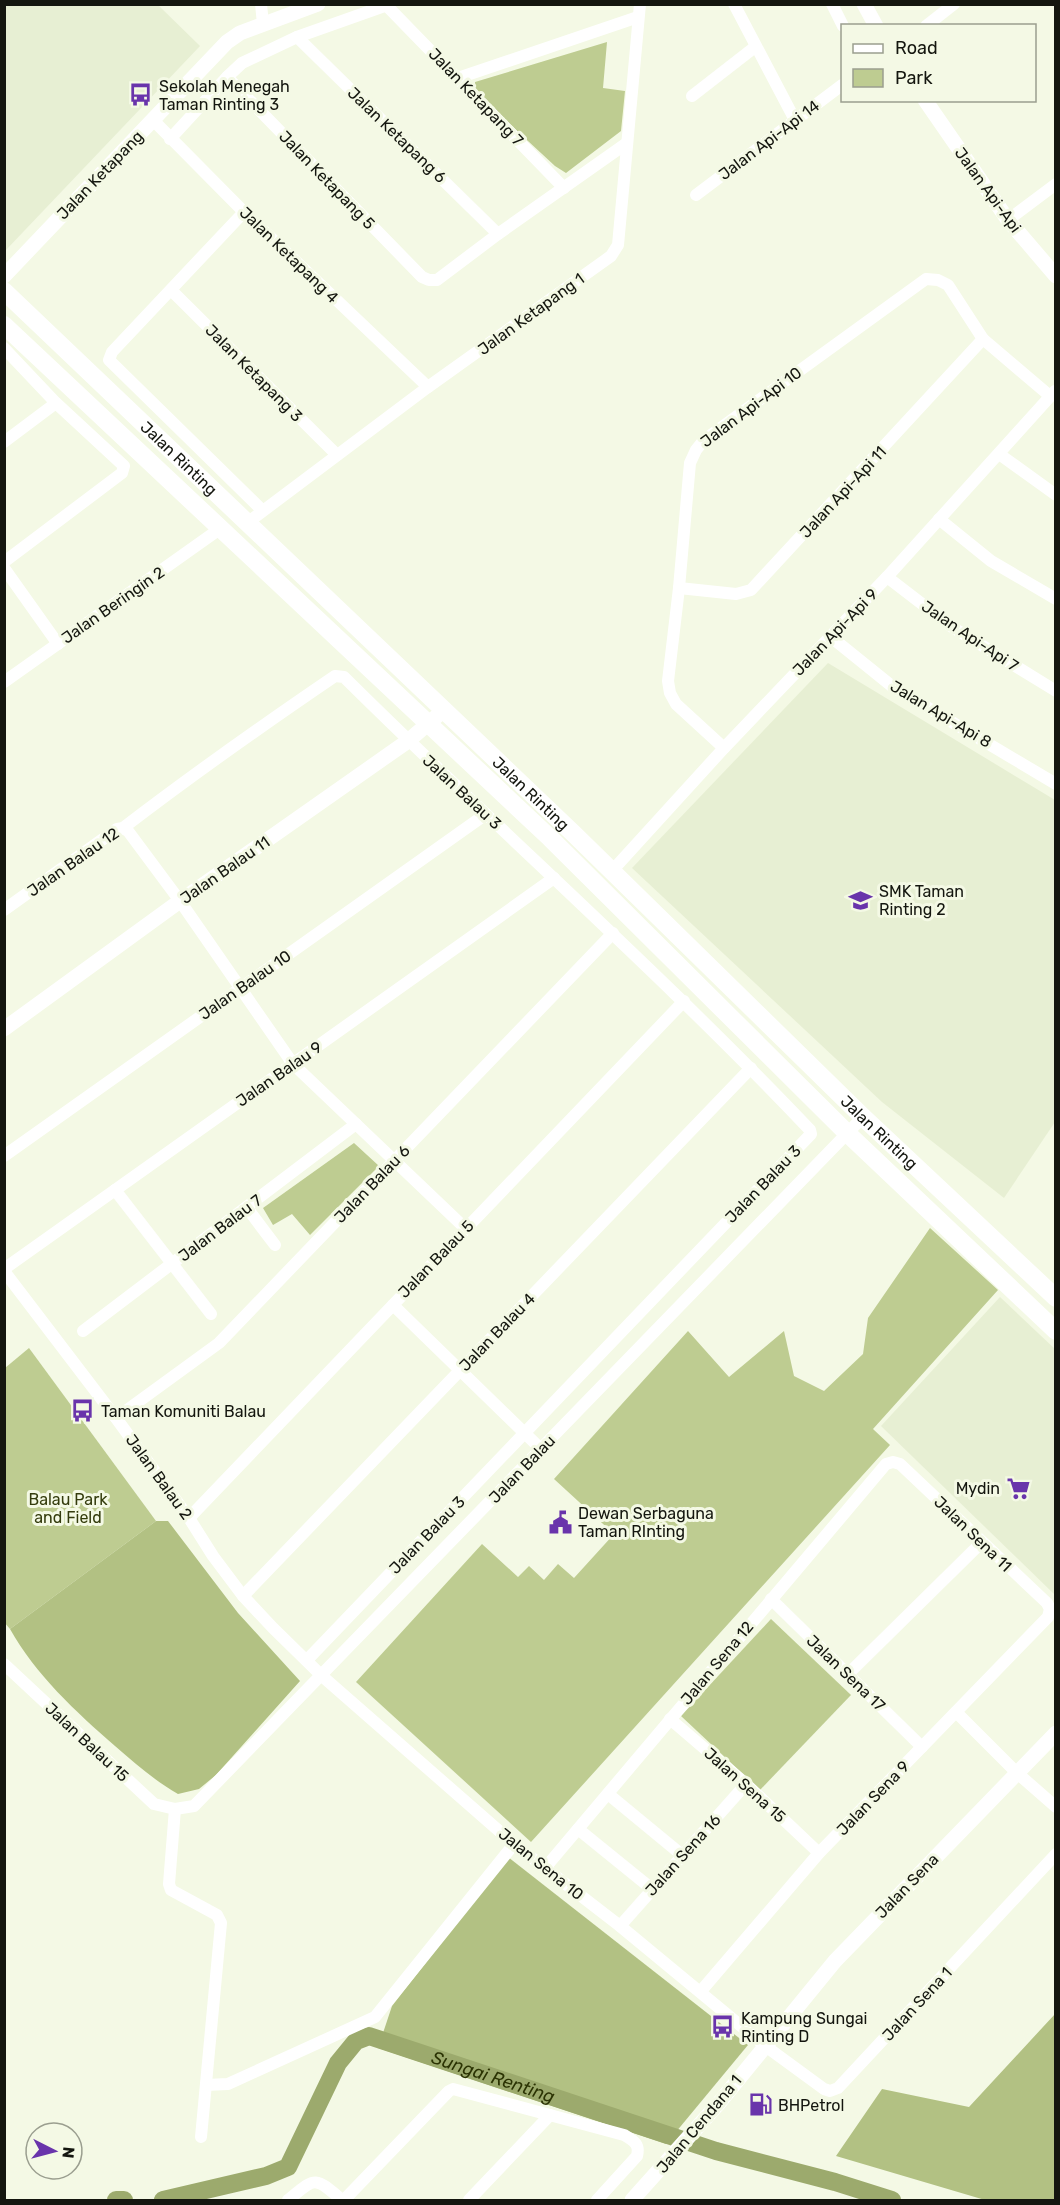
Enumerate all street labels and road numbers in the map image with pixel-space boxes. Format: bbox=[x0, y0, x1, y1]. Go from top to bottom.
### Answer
street label: Jalan Ketapang 7 bbox=[425, 44, 527, 150]
street label: Jalan Ketapang 6 bbox=[344, 83, 450, 187]
street label: Jalan Api-Api 14 bbox=[715, 96, 823, 184]
street label: Jalan Ketapang bbox=[53, 127, 147, 223]
street label: Jalan Ketapang 5 bbox=[275, 127, 379, 233]
street label: Jalan Api-Api bbox=[951, 144, 1025, 236]
street label: Jalan Ketapang 4 bbox=[236, 203, 342, 307]
street label: Jalan Ketapang 1 bbox=[474, 269, 588, 359]
street label: Jalan Ketapang 3 bbox=[201, 320, 307, 426]
street label: Jalan Api-Api 10 bbox=[697, 363, 805, 451]
street label: Jalan Rinting bbox=[137, 417, 221, 499]
street label: Jalan Api-Api 11 bbox=[796, 442, 890, 542]
street label: Jalan Beringin 2 bbox=[58, 563, 168, 647]
street label: Jalan Api-Api 9 bbox=[789, 584, 881, 680]
street label: Jalan Api-Api 7 bbox=[918, 597, 1022, 675]
street label: Jalan Api-Api 8 bbox=[887, 676, 995, 752]
street label: Jalan Balau 3 bbox=[419, 751, 505, 833]
street label: Jalan Rinting bbox=[489, 752, 573, 834]
street label: Jalan Balau 12 bbox=[24, 823, 122, 901]
street label: Jalan Balau 11 bbox=[177, 832, 273, 908]
street label: Jalan Balau 10 bbox=[195, 946, 295, 1024]
street label: Jalan Balau 9 bbox=[232, 1037, 326, 1111]
street label: Jalan Rinting bbox=[837, 1091, 922, 1173]
street label: Jalan Balau 6 bbox=[330, 1141, 414, 1227]
street label: Jalan Balau 3 bbox=[721, 1141, 805, 1227]
street label: Jalan Balau 7 bbox=[175, 1191, 265, 1265]
street label: Jalan Balau 5 bbox=[394, 1216, 478, 1302]
street label: Jalan Balau 4 bbox=[455, 1289, 539, 1375]
street label: Jalan Balau 2 bbox=[122, 1431, 196, 1523]
street label: Jalan Balau bbox=[485, 1431, 559, 1507]
street label: Jalan Balau 3 bbox=[385, 1492, 469, 1578]
street label: Jalan Sena 11 bbox=[930, 1492, 1016, 1576]
street label: Jalan Sena 12 bbox=[677, 1617, 757, 1709]
street label: Jalan Sena 17 bbox=[803, 1631, 889, 1715]
street label: Jalan Balau 15 bbox=[41, 1698, 133, 1786]
street label: Jalan Sena 15 bbox=[700, 1743, 790, 1827]
street label: Jalan Sena 9 bbox=[833, 1757, 913, 1839]
street label: Jalan Sena 16 bbox=[641, 1810, 725, 1900]
street label: Jalan Sena 10 bbox=[495, 1824, 587, 1904]
street label: Jalan Sena bbox=[871, 1850, 943, 1922]
street label: Jalan Sena 1 bbox=[878, 1963, 956, 2045]
street label: Jalan Cendana 1 bbox=[652, 2071, 746, 2177]

